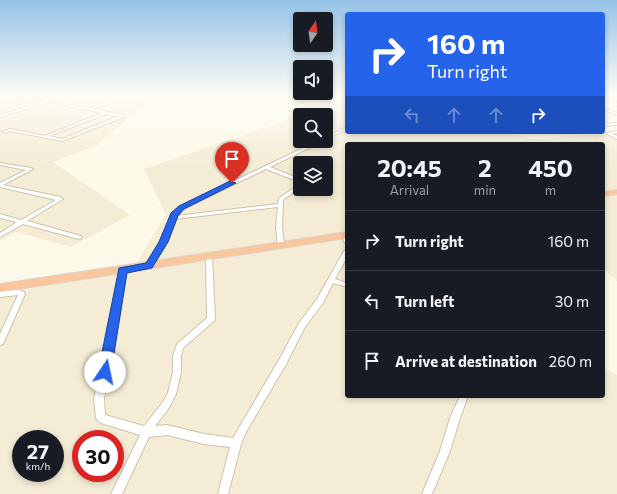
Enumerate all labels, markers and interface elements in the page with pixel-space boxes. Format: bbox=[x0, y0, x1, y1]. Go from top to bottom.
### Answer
north arrow bbox=[293, 12, 333, 52]
map controls bbox=[293, 12, 333, 196]
text: 160 m bbox=[427, 26, 505, 60]
icon: right bbox=[361, 28, 413, 80]
button: sound bbox=[293, 60, 333, 100]
text: Turn right bbox=[427, 60, 507, 82]
icon: left bbox=[401, 104, 423, 126]
icon: ahead bbox=[443, 104, 465, 126]
icon: ahead bbox=[485, 104, 507, 126]
icon: right bbox=[527, 104, 549, 126]
button: search bbox=[293, 108, 333, 148]
pin bbox=[215, 142, 249, 183]
icon: arrive bbox=[221, 148, 243, 170]
text: 20:45 bbox=[377, 153, 442, 182]
text: 2 bbox=[478, 153, 492, 182]
text: 450 bbox=[528, 153, 573, 182]
button: layers bbox=[293, 156, 333, 196]
text: Arrival bbox=[390, 182, 429, 198]
text: min bbox=[474, 182, 496, 198]
text: m bbox=[545, 182, 556, 198]
icon: right bbox=[361, 230, 383, 252]
text: Turn right bbox=[395, 232, 464, 250]
text: 160 m bbox=[548, 232, 589, 250]
icon: left bbox=[361, 290, 383, 312]
text: Turn left bbox=[395, 292, 454, 310]
text: 30 m bbox=[555, 292, 589, 310]
icon: arrive bbox=[361, 350, 383, 372]
position arrow bbox=[84, 351, 126, 393]
text: Arrive at destination bbox=[395, 352, 537, 370]
text: 260 m bbox=[549, 352, 592, 370]
speed limit sign: 30 bbox=[72, 430, 124, 482]
text: 27 bbox=[27, 439, 49, 463]
text: km/h bbox=[26, 460, 50, 472]

